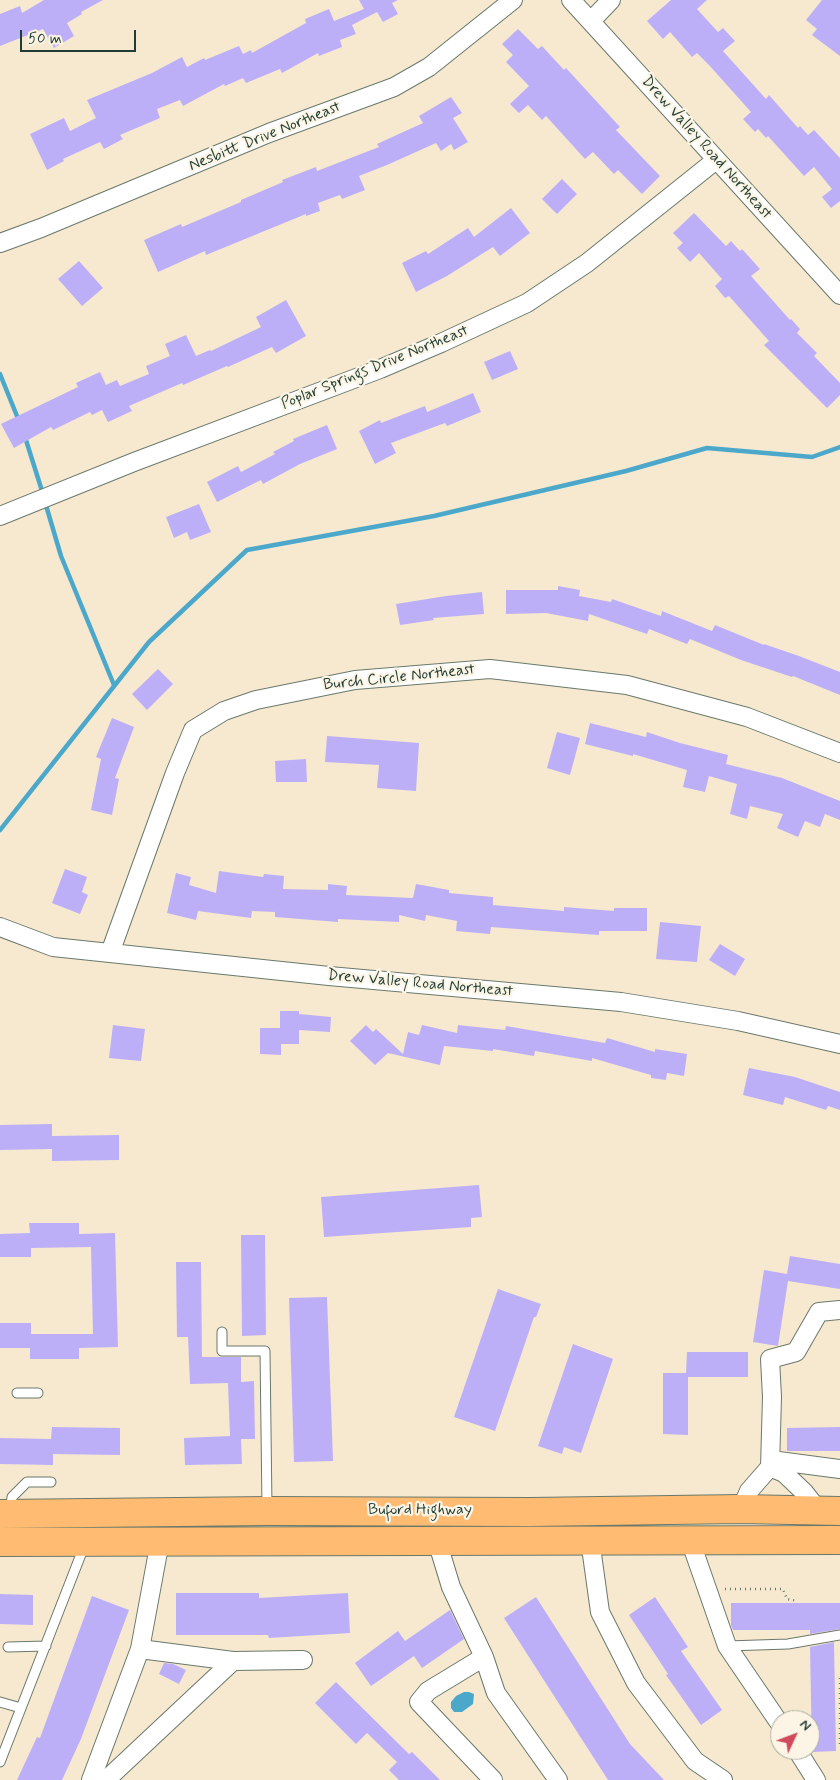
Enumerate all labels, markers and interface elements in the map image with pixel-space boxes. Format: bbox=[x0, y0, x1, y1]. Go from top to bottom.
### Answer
scale bar bbox=[22, 20, 139, 52]
text: 50 m bbox=[28, 29, 62, 49]
street label: Drew Valley Road Northeast bbox=[637, 72, 775, 224]
street label: Nesbitt Drive Northeast bbox=[186, 98, 344, 176]
street label: Poplar Springs Drive Northeast bbox=[279, 322, 471, 414]
street label: Burch Circle Northeast bbox=[322, 660, 476, 696]
street label: Drew Valley Road Northeast bbox=[326, 966, 514, 1002]
street label: Buford Highway bbox=[368, 1501, 472, 1521]
north arrow bbox=[770, 1710, 820, 1760]
text: N bbox=[795, 1716, 815, 1735]

